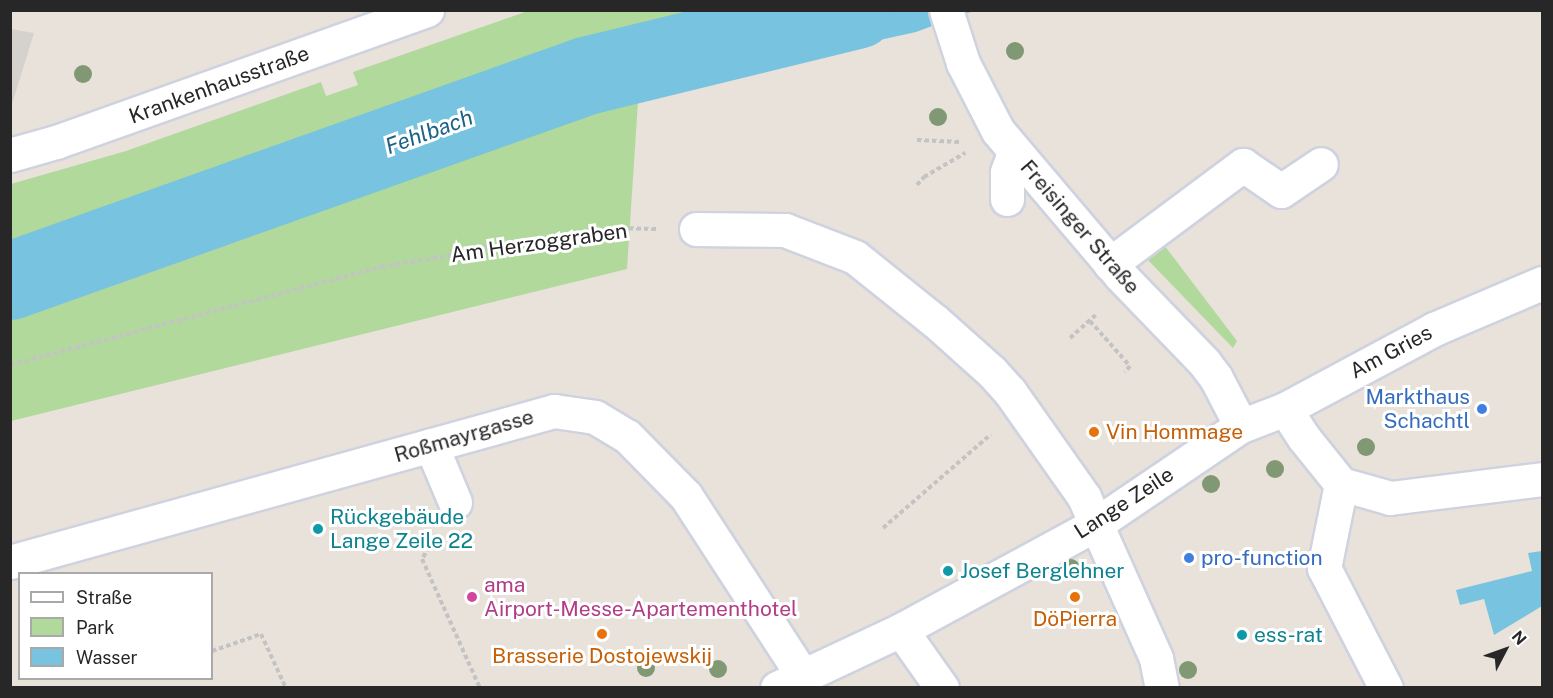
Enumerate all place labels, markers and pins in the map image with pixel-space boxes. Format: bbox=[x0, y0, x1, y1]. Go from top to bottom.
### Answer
place label: Markthaus Schachtl bbox=[1365, 384, 1470, 434]
marker: Markthaus Schachtl bbox=[1475, 402, 1489, 416]
place label: Vin Hommage bbox=[1106, 419, 1243, 445]
marker: Vin Hommage bbox=[1087, 425, 1101, 439]
place label: Rückgebäude Lange Zeile 22 bbox=[330, 504, 473, 554]
marker: Rückgebäude Lange Zeile 22 bbox=[311, 522, 325, 536]
place label: pro-function bbox=[1201, 545, 1323, 571]
marker: pro-function bbox=[1182, 551, 1196, 565]
place label: Josef Berglehner bbox=[960, 558, 1125, 584]
marker: Josef Berglehner bbox=[941, 564, 955, 578]
place label: ama Airport-Messe-Apartementhotel bbox=[484, 572, 797, 622]
marker: ama Airport-Messe-Apartementhotel bbox=[465, 590, 479, 604]
marker: DöPierra bbox=[1068, 590, 1082, 604]
place label: DöPierra bbox=[1033, 606, 1117, 632]
place label: ess-rat bbox=[1254, 622, 1323, 648]
marker: Brasserie Dostojewskij bbox=[595, 627, 609, 641]
marker: ess-rat bbox=[1235, 628, 1249, 642]
place label: Brasserie Dostojewskij bbox=[492, 643, 712, 669]

